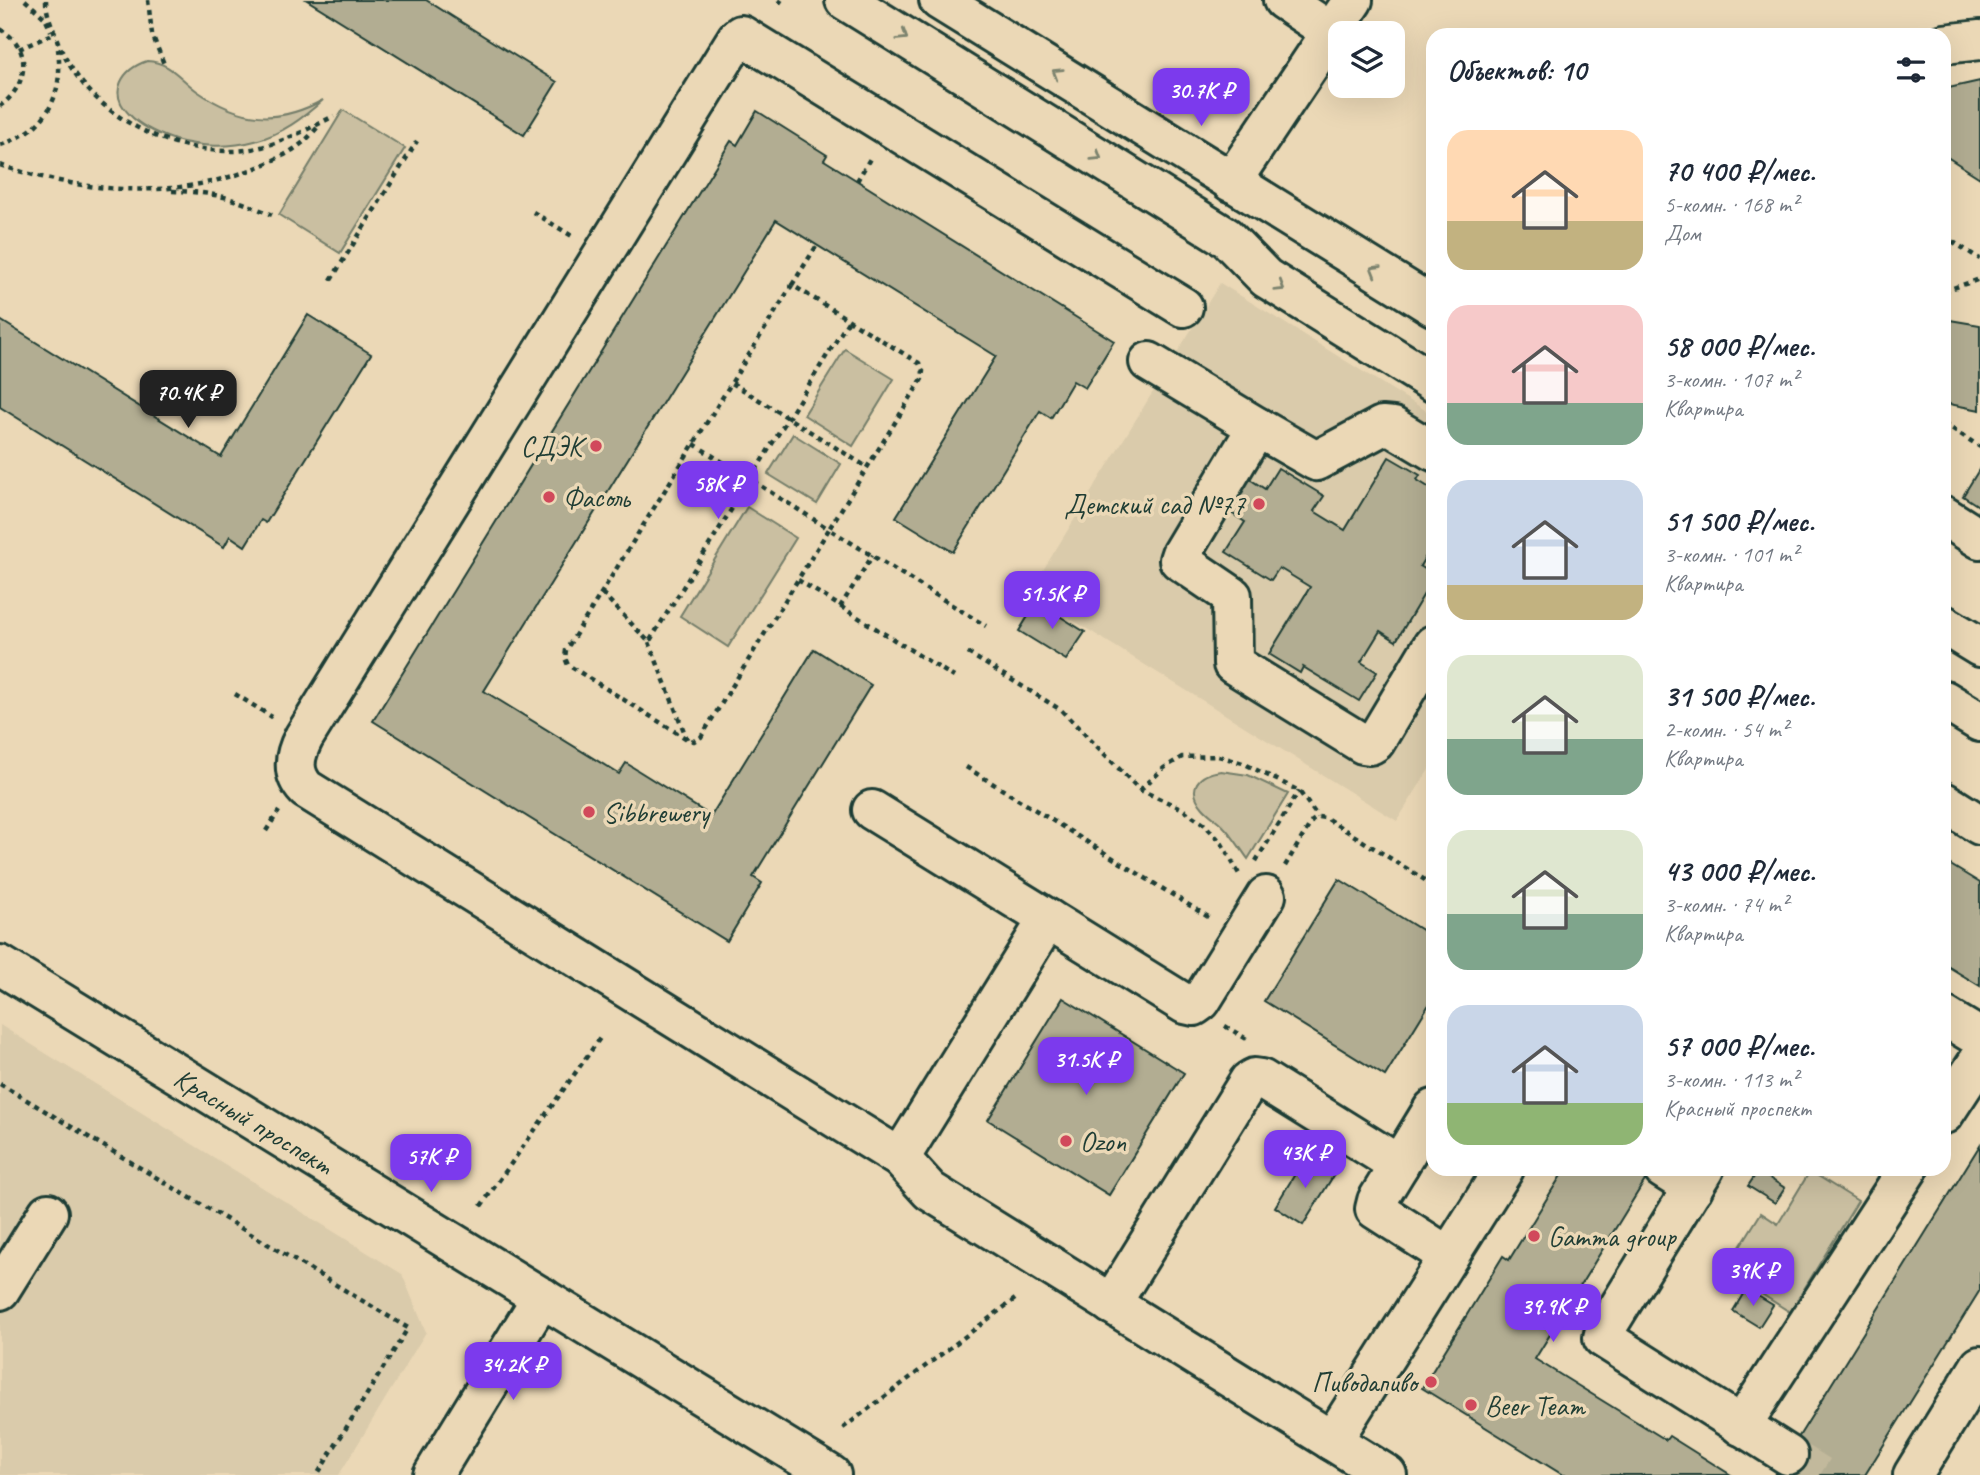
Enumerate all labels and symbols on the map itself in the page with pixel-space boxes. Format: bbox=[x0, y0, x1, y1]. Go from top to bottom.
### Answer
one-way arrow bbox=[896, 28, 909, 41]
pin: 30.7K ₽ bbox=[1136, 68, 1266, 128]
one-way arrow bbox=[1051, 69, 1064, 82]
one-way arrow bbox=[1089, 148, 1102, 161]
one-way arrow bbox=[1370, 266, 1383, 279]
one-way arrow bbox=[1273, 279, 1286, 292]
pin: 70.4K ₽ bbox=[123, 370, 253, 430]
place label: СДЭК bbox=[521, 429, 588, 464]
marker: СДЭК bbox=[588, 438, 604, 454]
pin: 58K ₽ bbox=[669, 462, 767, 521]
place label: Фасоль bbox=[563, 480, 632, 515]
place label: Детский сад №77 bbox=[1064, 487, 1246, 522]
marker: Фасоль bbox=[541, 489, 557, 505]
marker: Детский сад №77 bbox=[1251, 496, 1267, 512]
pin: 51.5K ₽ bbox=[987, 572, 1117, 631]
place label: Sibbrewery bbox=[603, 795, 712, 830]
marker: Sibbrewery bbox=[581, 804, 597, 820]
pin: 31.5K ₽ bbox=[1021, 1038, 1151, 1097]
street label: Красный проспект bbox=[168, 1060, 341, 1183]
place label: Ozon bbox=[1080, 1124, 1126, 1159]
pin: 43K ₽ bbox=[1256, 1130, 1354, 1190]
marker: Ozon bbox=[1058, 1133, 1074, 1149]
pin: 57K ₽ bbox=[382, 1134, 480, 1194]
place label: Gamma group bbox=[1548, 1219, 1677, 1254]
marker: Gamma group bbox=[1526, 1228, 1542, 1244]
pin: 39K ₽ bbox=[1704, 1248, 1802, 1308]
pin: 39.9K ₽ bbox=[1488, 1284, 1618, 1344]
pin: 34.2K ₽ bbox=[448, 1342, 578, 1402]
place label: Пиводапиво bbox=[1312, 1365, 1420, 1400]
marker: Пиводапиво bbox=[1423, 1374, 1439, 1390]
place label: Beer Team bbox=[1485, 1388, 1586, 1423]
marker: Beer Team bbox=[1463, 1397, 1479, 1413]

